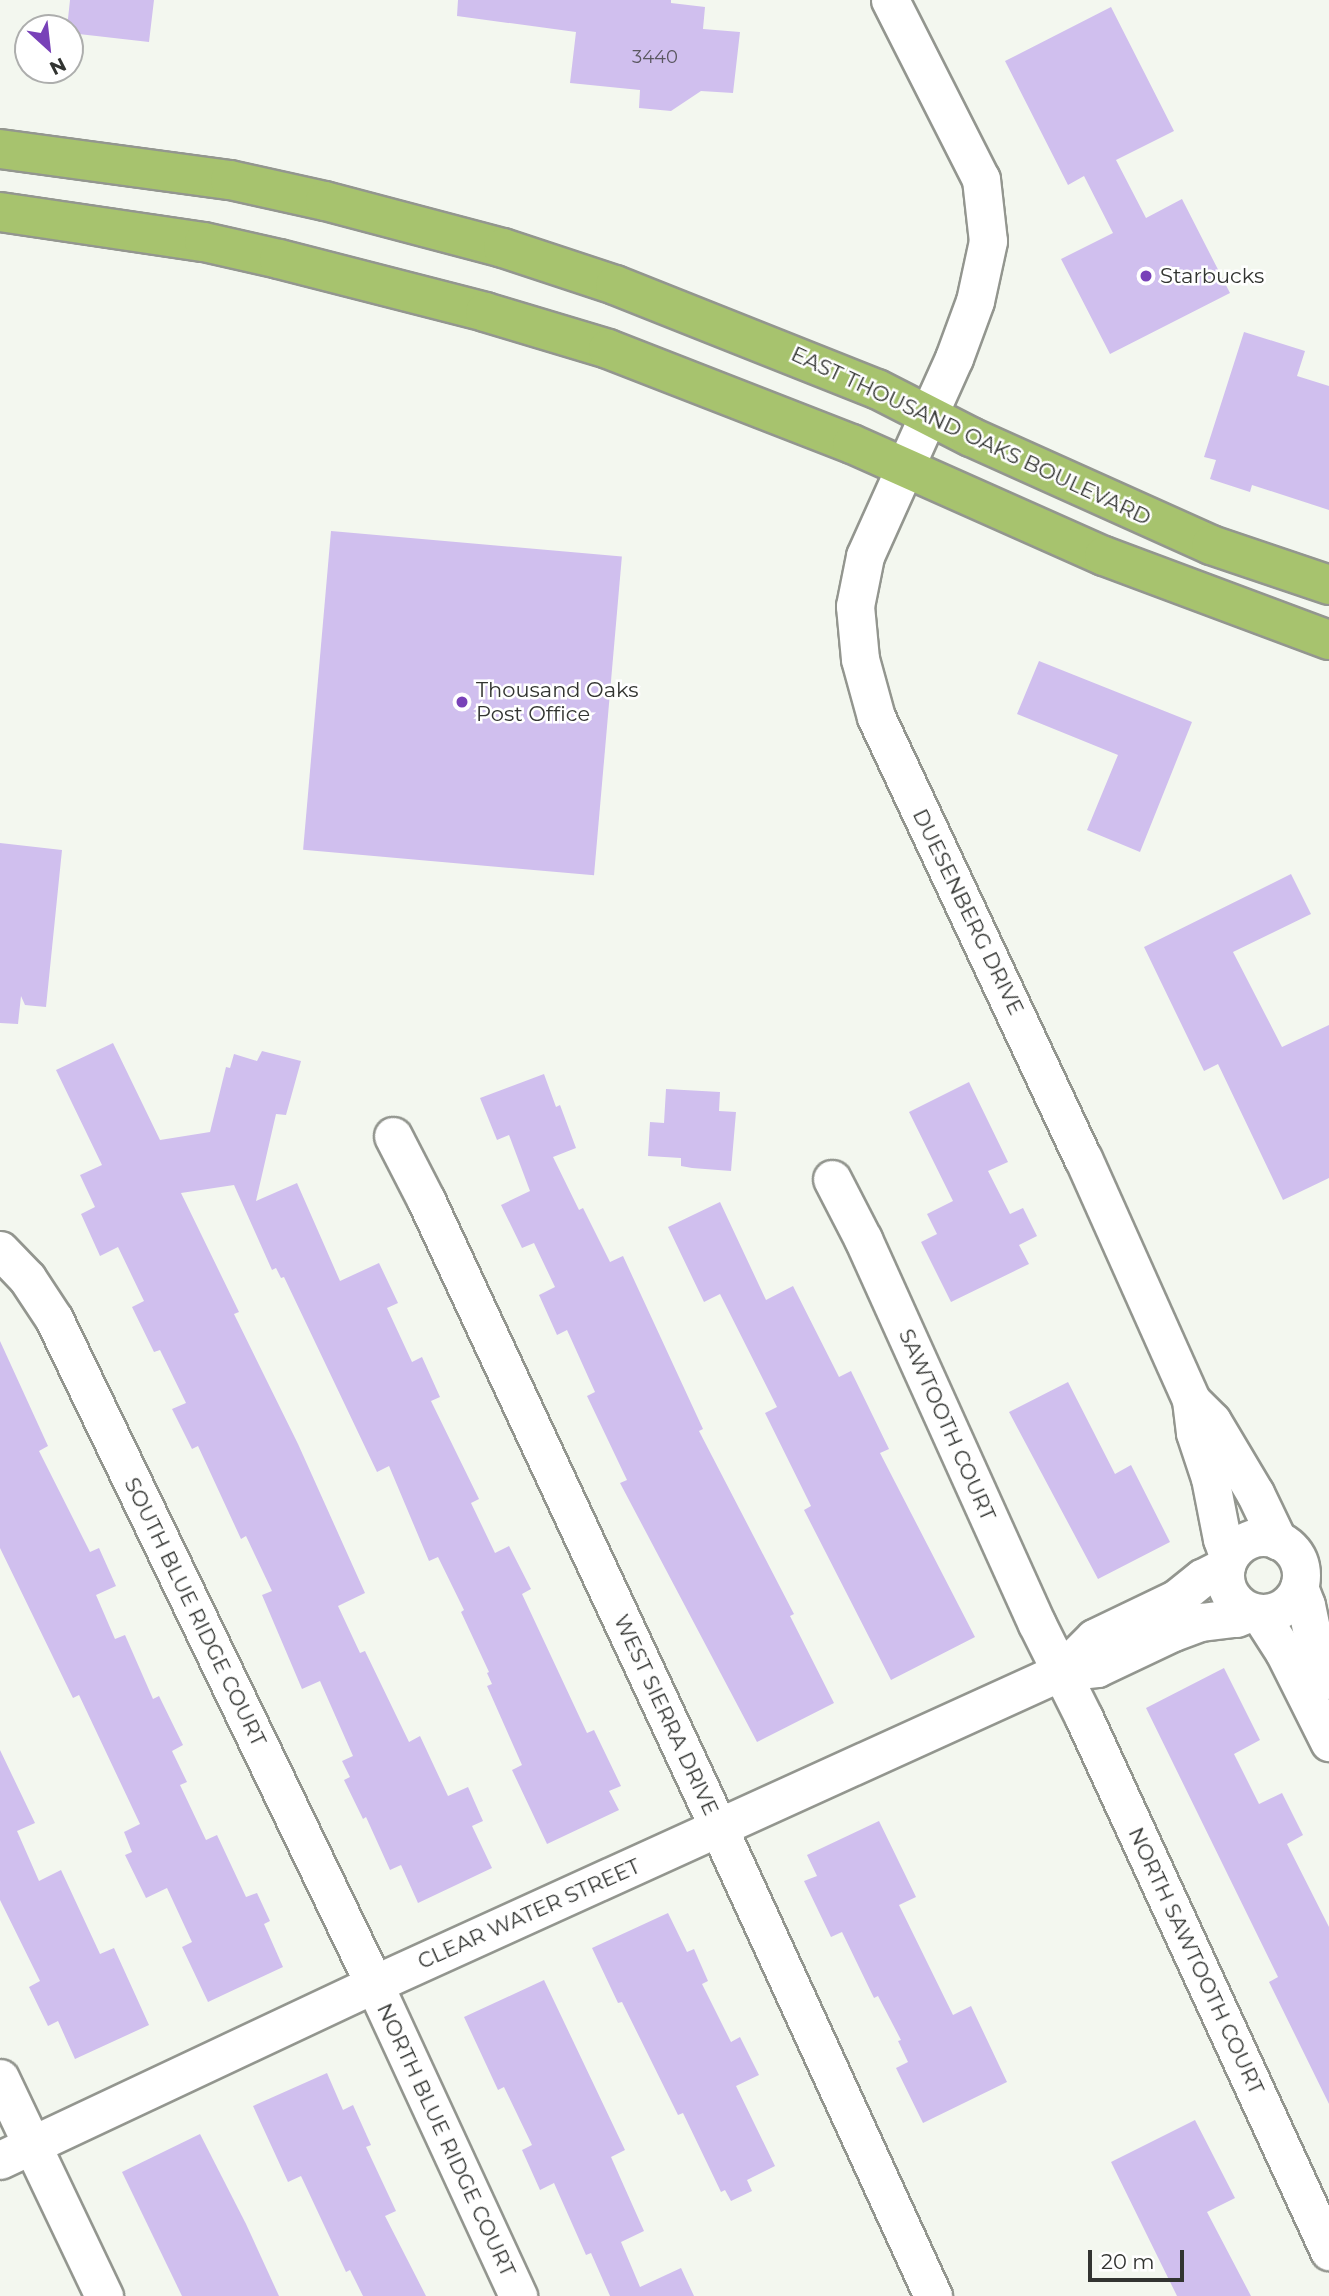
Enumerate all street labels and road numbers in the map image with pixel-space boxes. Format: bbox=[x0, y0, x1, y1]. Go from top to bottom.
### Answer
street label: EAST THOUSAND OAKS BOULEVARD bbox=[787, 341, 1155, 531]
street label: DUESENBERG DRIVE bbox=[907, 805, 1029, 1019]
street label: SAWTOOTH COURT bbox=[893, 1325, 1001, 1525]
street label: SOUTH BLUE RIDGE COURT bbox=[119, 1474, 271, 1750]
street label: WEST SIERRA DRIVE bbox=[608, 1611, 724, 1819]
street label: NORTH SAWTOOTH COURT bbox=[1123, 1824, 1269, 2098]
street label: CLEAR WATER STREET bbox=[414, 1854, 644, 1974]
street label: NORTH BLUE RIDGE COURT bbox=[372, 1999, 520, 2281]

